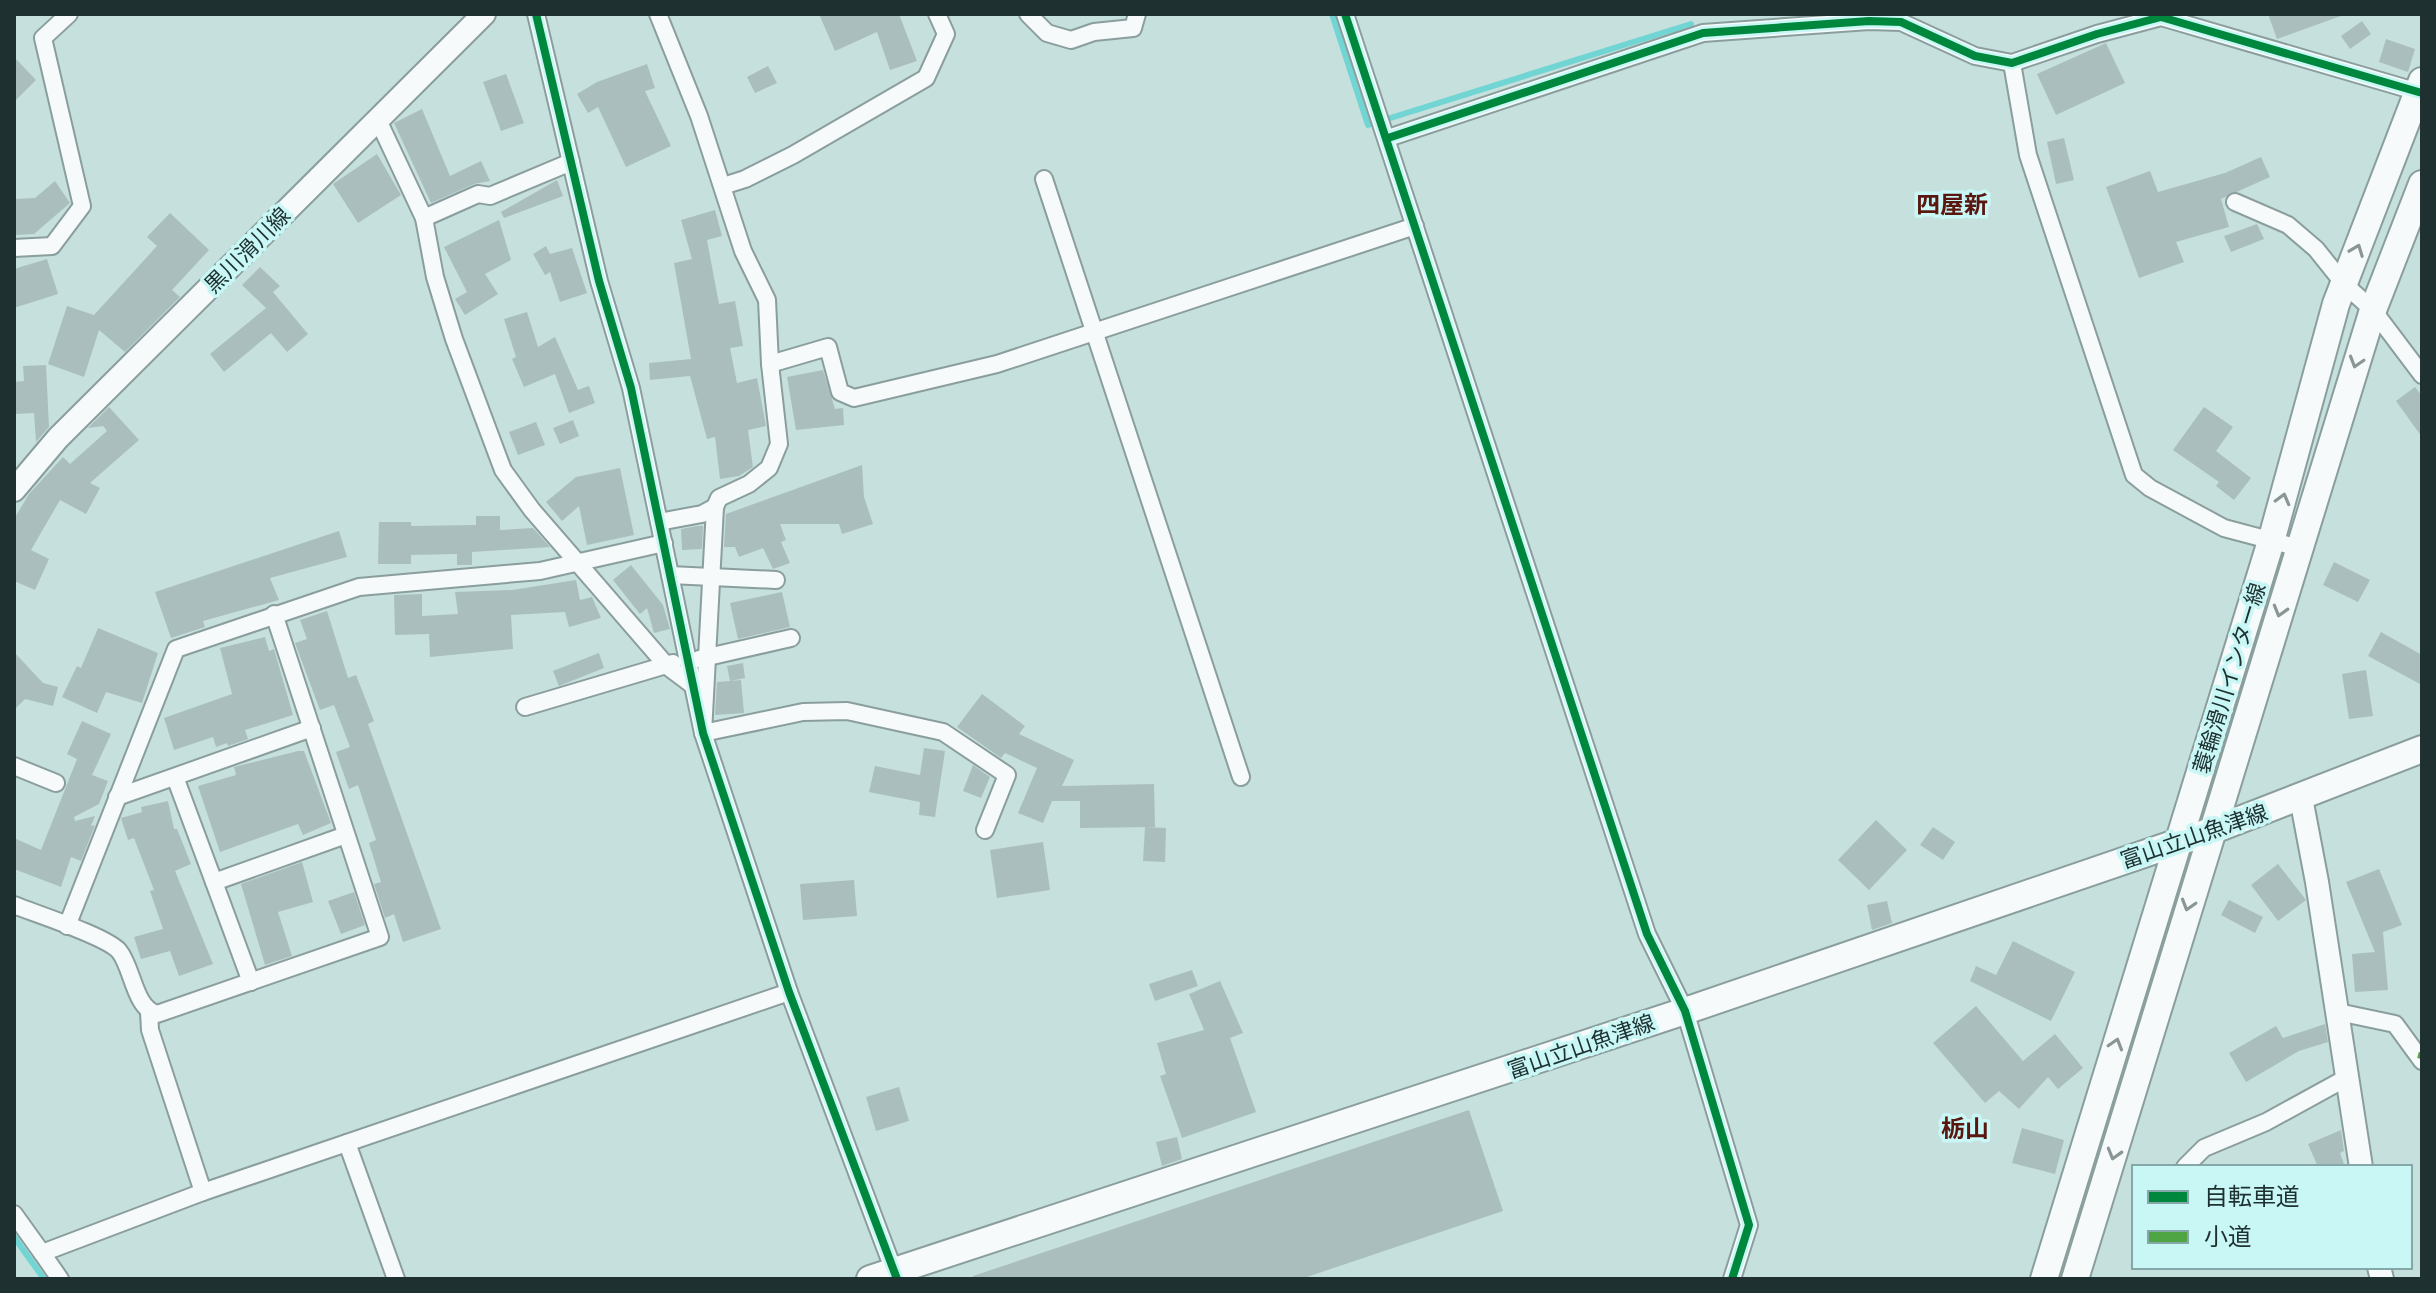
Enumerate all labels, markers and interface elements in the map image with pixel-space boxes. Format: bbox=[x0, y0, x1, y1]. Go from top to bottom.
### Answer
district label: 四屋新 bbox=[1916, 187, 1988, 220]
street label: 黒川滑川線 bbox=[197, 200, 297, 300]
one-way arrow bbox=[2347, 244, 2364, 258]
one-way arrow bbox=[2350, 354, 2366, 368]
one-way arrow bbox=[2274, 492, 2290, 506]
street label: 蓑輪滑川インター線 bbox=[2186, 579, 2272, 777]
one-way arrow bbox=[2273, 603, 2289, 617]
street label: 富山立山魚津線 bbox=[2116, 797, 2272, 875]
one-way arrow bbox=[2181, 898, 2197, 912]
street label: 富山立山魚津線 bbox=[1503, 1007, 1659, 1085]
one-way arrow bbox=[2107, 1037, 2123, 1051]
district label: 栃山 bbox=[1941, 1111, 1989, 1144]
one-way arrow bbox=[2107, 1147, 2123, 1161]
legend bbox=[2132, 1165, 2412, 1269]
text: 自転車道 bbox=[2204, 1179, 2300, 1212]
text: 小道 bbox=[2204, 1219, 2252, 1252]

